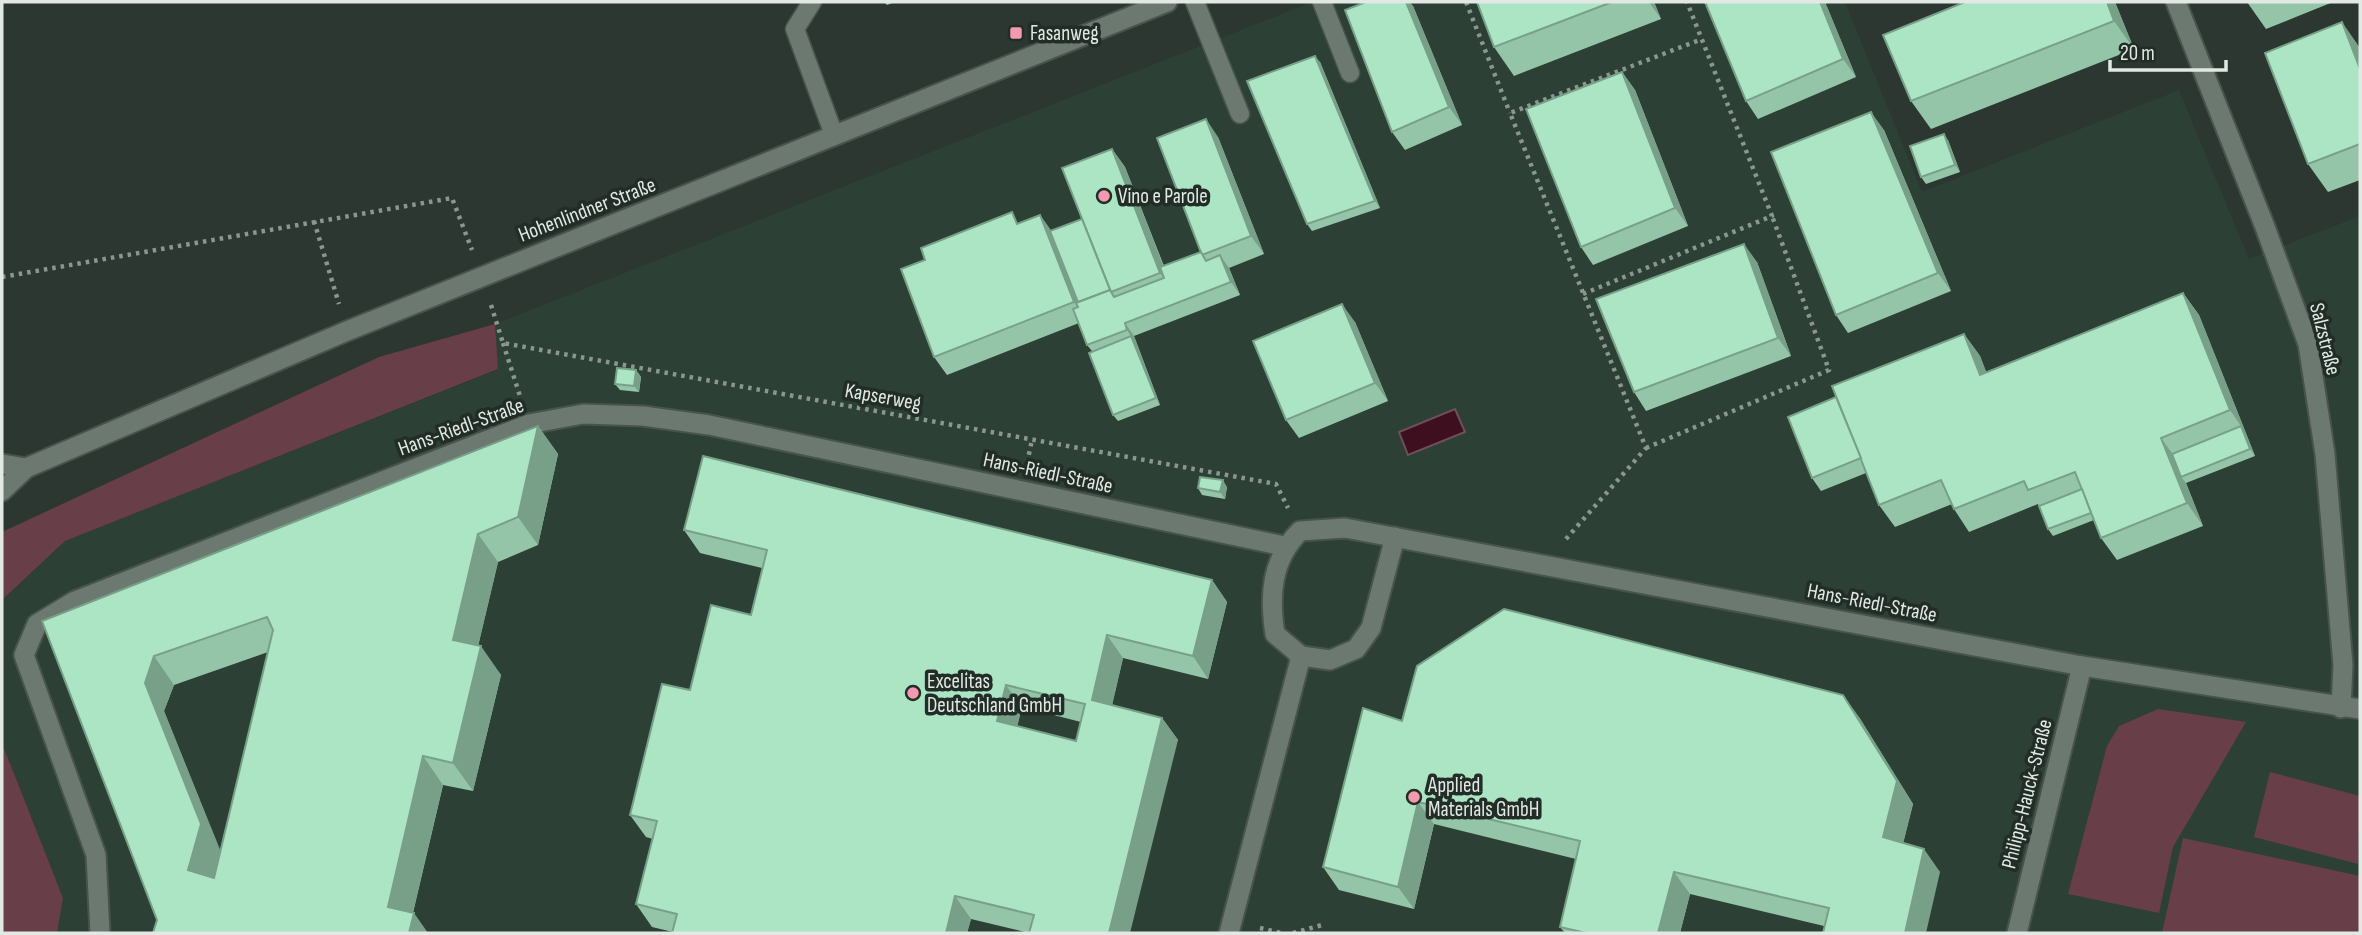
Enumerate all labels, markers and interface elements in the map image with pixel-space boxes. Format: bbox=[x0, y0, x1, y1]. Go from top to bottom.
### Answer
place label: Fasanweg bbox=[1030, 21, 1099, 46]
marker: Fasanweg bbox=[1008, 25, 1024, 41]
scale bar bbox=[2110, 28, 2226, 72]
text: 20 m bbox=[2120, 41, 2155, 66]
street label: Hohenlindner Straße bbox=[515, 172, 659, 248]
place label: Vino e Parole bbox=[1118, 184, 1208, 209]
marker: Vino e Parole bbox=[1096, 188, 1112, 204]
street label: Salzstraße bbox=[2304, 300, 2346, 378]
street label: Kapserweg bbox=[843, 378, 923, 416]
street label: Hans-Riedl-Straße bbox=[395, 393, 527, 461]
street label: Hans-Riedl-Straße bbox=[981, 447, 1115, 499]
street label: Hans-Riedl-Straße bbox=[1805, 578, 1939, 628]
place label: Excelitas Deutschland GmbH bbox=[927, 669, 1062, 718]
marker: Excelitas Deutschland GmbH bbox=[905, 685, 921, 701]
street label: Philipp-Hauck-Straße bbox=[1996, 717, 2058, 871]
place label: Applied Materials GmbH bbox=[1427, 773, 1539, 822]
marker: Applied Materials GmbH bbox=[1406, 789, 1422, 805]

